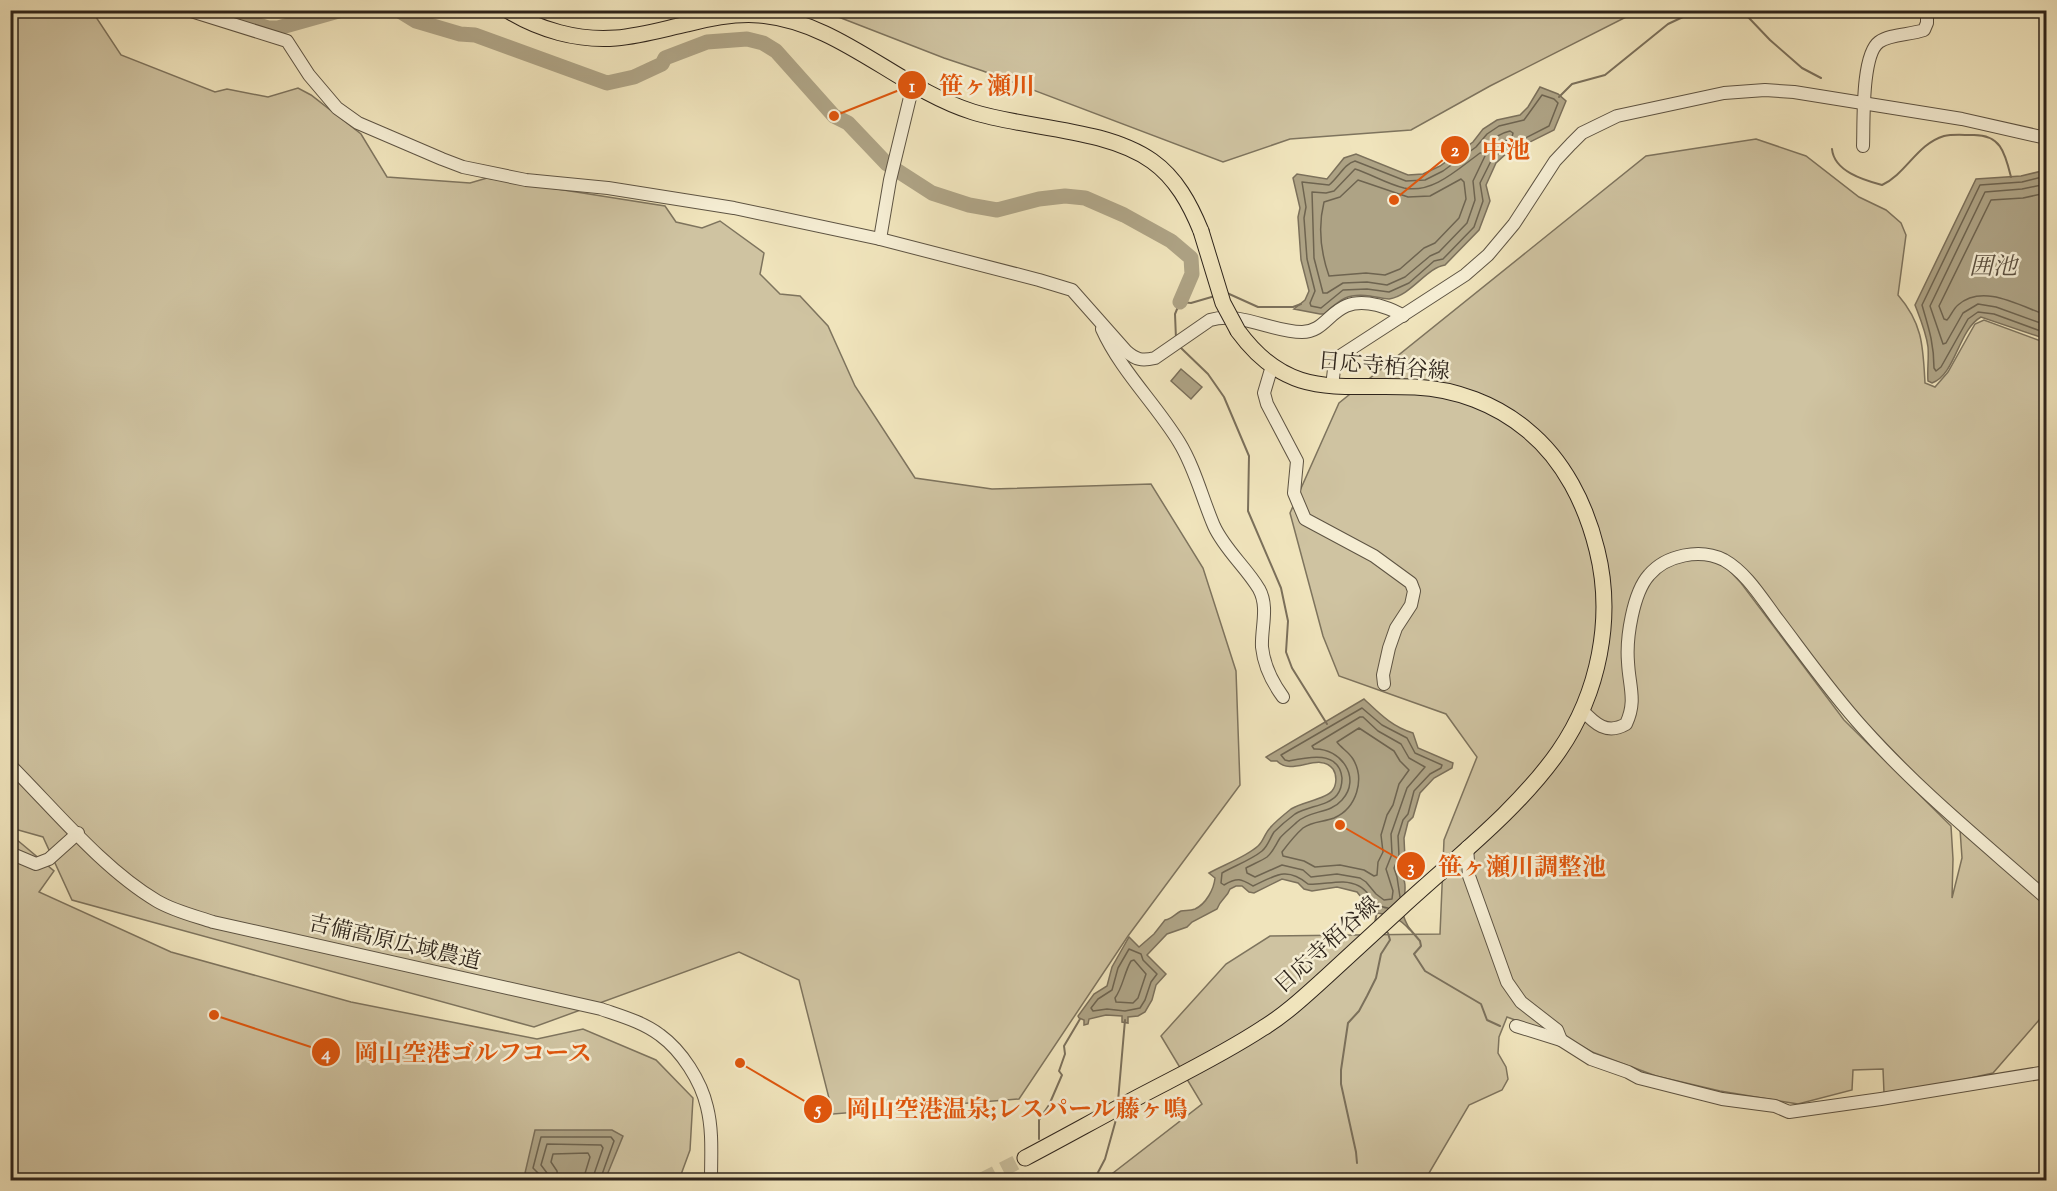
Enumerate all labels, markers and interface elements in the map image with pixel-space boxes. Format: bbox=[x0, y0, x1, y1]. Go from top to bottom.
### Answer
callout: 笹ヶ瀬川 bbox=[897, 64, 1047, 106]
text: 笹ヶ瀬川 bbox=[939, 71, 1035, 105]
text: 1 bbox=[909, 75, 916, 101]
callout: 中池 bbox=[1440, 129, 1542, 171]
text: 中池 bbox=[1482, 135, 1530, 169]
text: 2 bbox=[1451, 139, 1460, 165]
water label: 囲池 bbox=[1969, 251, 2020, 285]
street label: 日応寺栢谷線 bbox=[1317, 346, 1451, 390]
callout: 笹ヶ瀬川調整池 bbox=[1396, 845, 1618, 887]
text: 笹ヶ瀬川調整池 bbox=[1438, 852, 1606, 886]
text: 3 bbox=[1407, 856, 1415, 882]
street label: 日応寺栢谷線 bbox=[1268, 890, 1388, 1002]
street label: 吉備高原広域農道 bbox=[305, 909, 484, 979]
callout: 岡山空港ゴルフコース bbox=[311, 1031, 605, 1073]
text: 岡山空港ゴルフコース bbox=[354, 1038, 592, 1072]
text: 4 bbox=[320, 1042, 331, 1068]
callout: 岡山空港温泉;レスパール藤ヶ鳴 bbox=[803, 1088, 1200, 1130]
text: 岡山空港温泉;レスパール藤ヶ鳴 bbox=[846, 1094, 1188, 1128]
text: 5 bbox=[813, 1098, 822, 1124]

